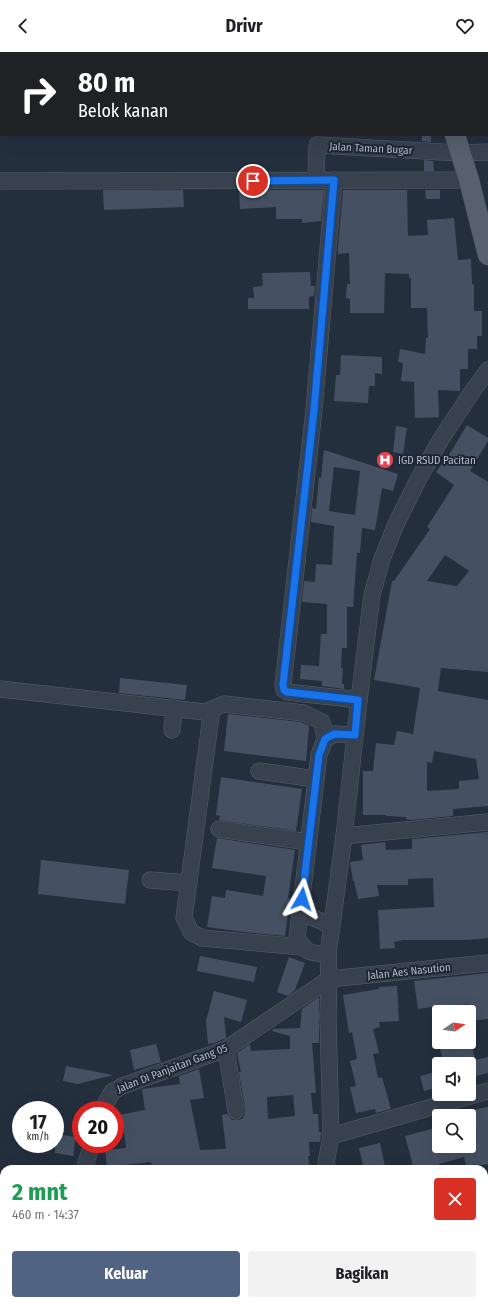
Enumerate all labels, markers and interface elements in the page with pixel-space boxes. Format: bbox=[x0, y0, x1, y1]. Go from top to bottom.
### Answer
icon: back bbox=[12, 15, 34, 37]
text: Drivr bbox=[225, 15, 263, 37]
icon: heart bbox=[454, 15, 476, 37]
text: 80 m bbox=[78, 66, 135, 99]
icon: right bbox=[12, 68, 64, 120]
text: Belok kanan bbox=[78, 100, 168, 122]
street label: Jalan Taman Bugar bbox=[329, 140, 413, 157]
pin bbox=[236, 164, 270, 198]
icon: arrive bbox=[242, 170, 264, 192]
hospital icon: IGD RSUD Pacitan bbox=[375, 450, 395, 470]
place label: IGD RSUD Pacitan bbox=[398, 454, 476, 467]
position arrow bbox=[281, 878, 323, 920]
street label: Jalan Aes Nasution bbox=[367, 961, 451, 982]
north arrow bbox=[432, 1005, 476, 1049]
map controls bbox=[432, 1005, 476, 1153]
street label: Jalan DI Panjaitan Gang 05 bbox=[115, 1041, 229, 1096]
button: sound bbox=[432, 1057, 476, 1101]
speed limit sign: 20 bbox=[72, 1101, 124, 1153]
button: search bbox=[432, 1109, 476, 1153]
text: 17 bbox=[30, 1110, 46, 1134]
text: km/h bbox=[27, 1131, 49, 1143]
text: 2 mnt bbox=[12, 1178, 67, 1206]
button: close bbox=[434, 1178, 476, 1220]
text: 460 m · 14:37 bbox=[12, 1207, 79, 1222]
button: Keluar bbox=[12, 1251, 240, 1297]
button: Bagikan bbox=[248, 1251, 476, 1297]

